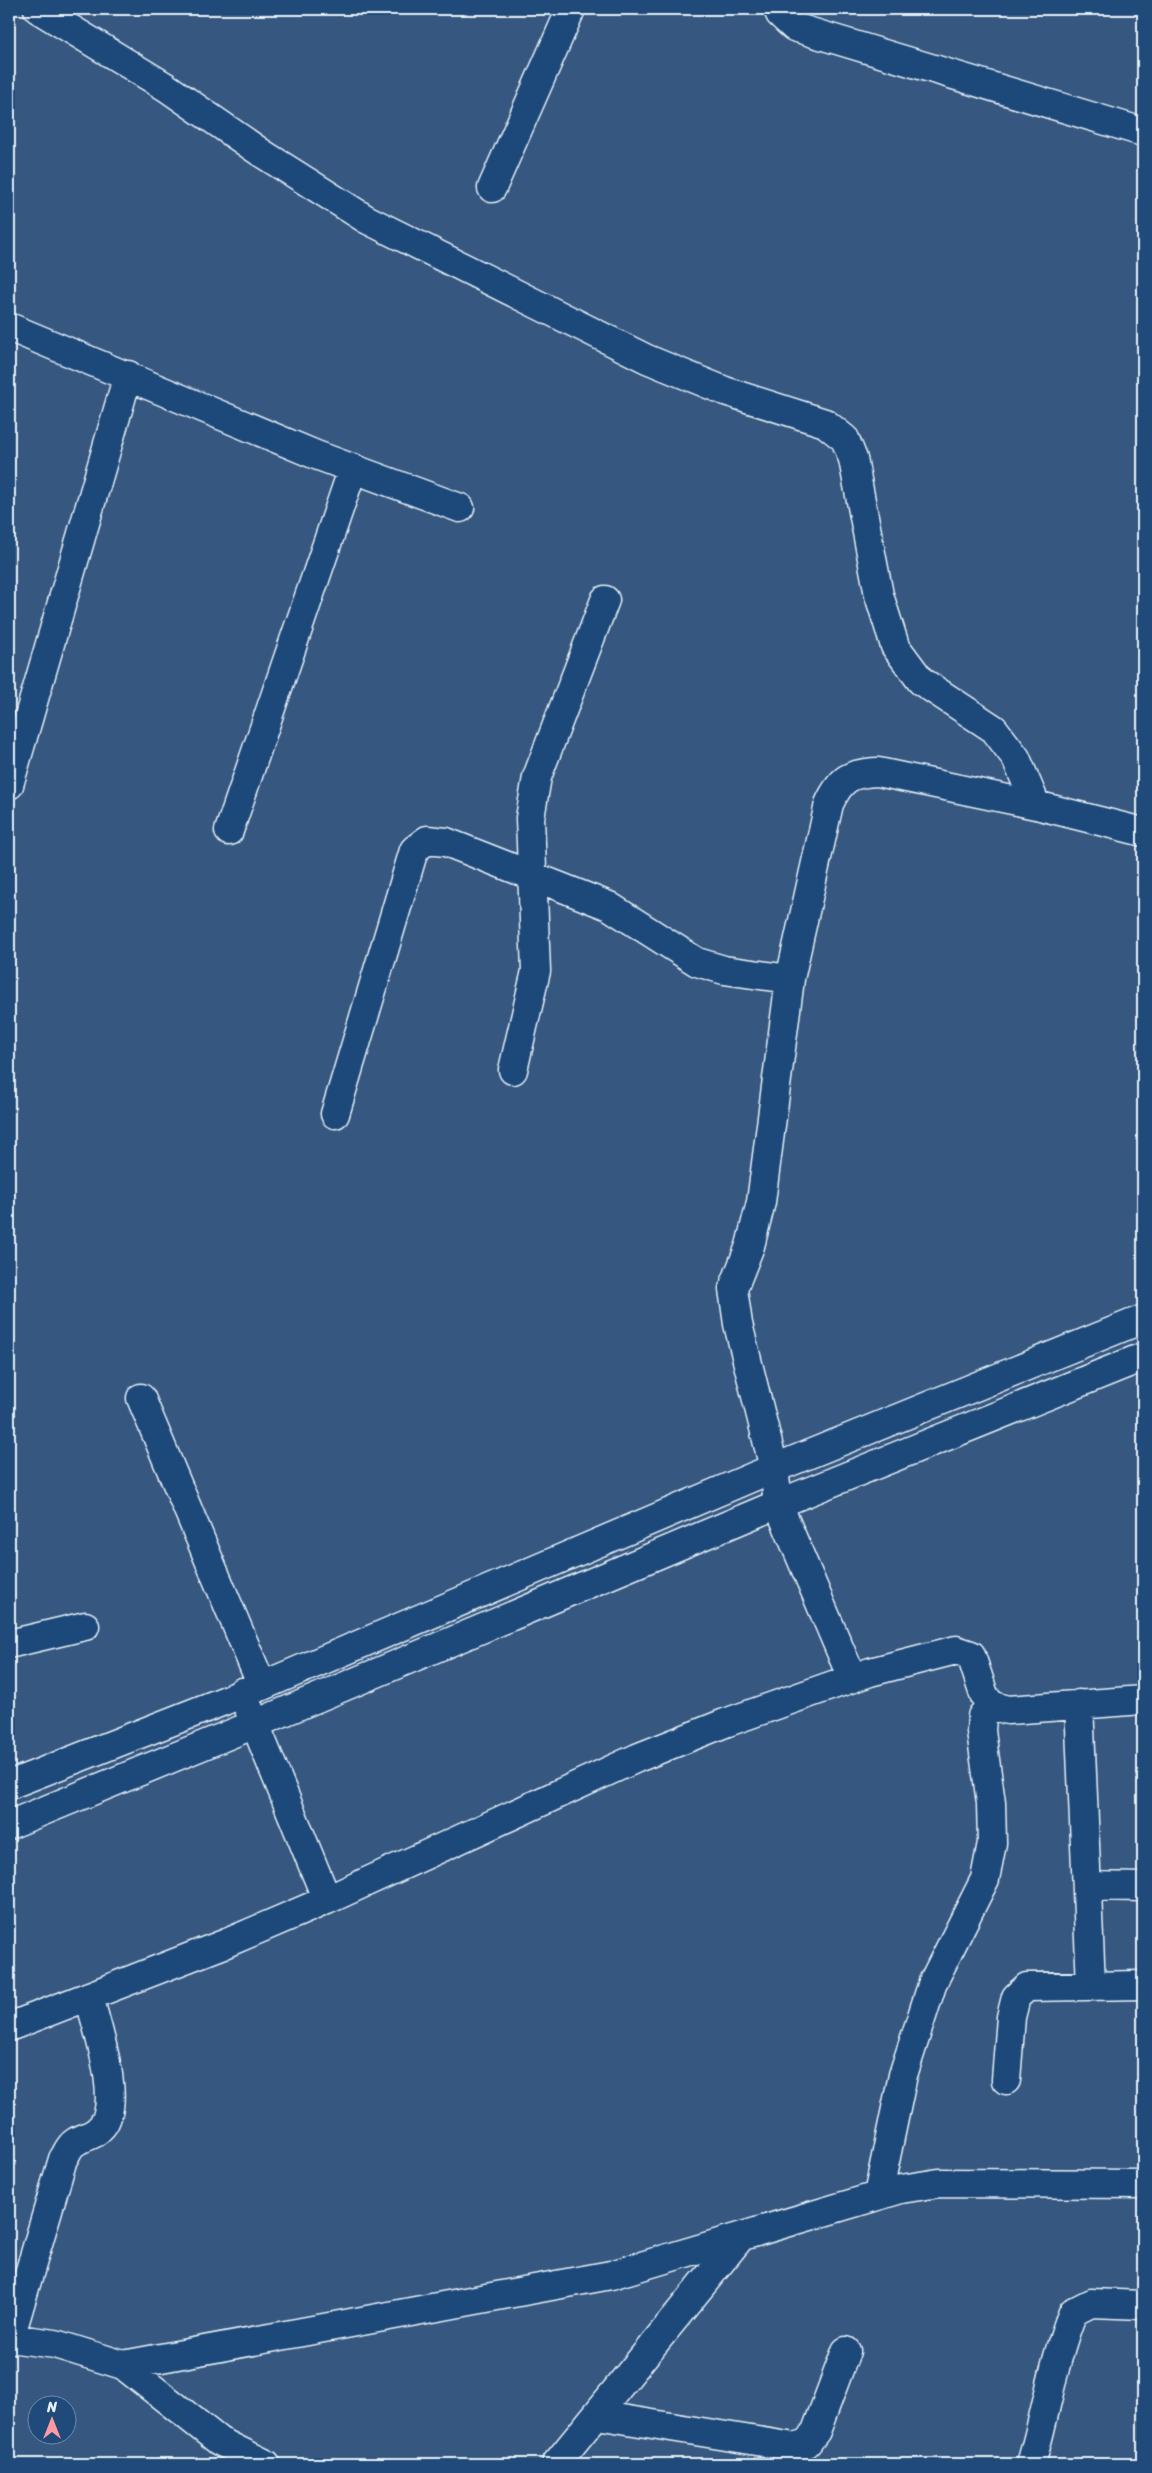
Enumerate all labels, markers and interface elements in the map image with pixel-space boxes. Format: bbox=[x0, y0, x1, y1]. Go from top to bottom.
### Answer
text: N bbox=[46, 2395, 57, 2420]
north arrow bbox=[28, 2396, 78, 2446]

